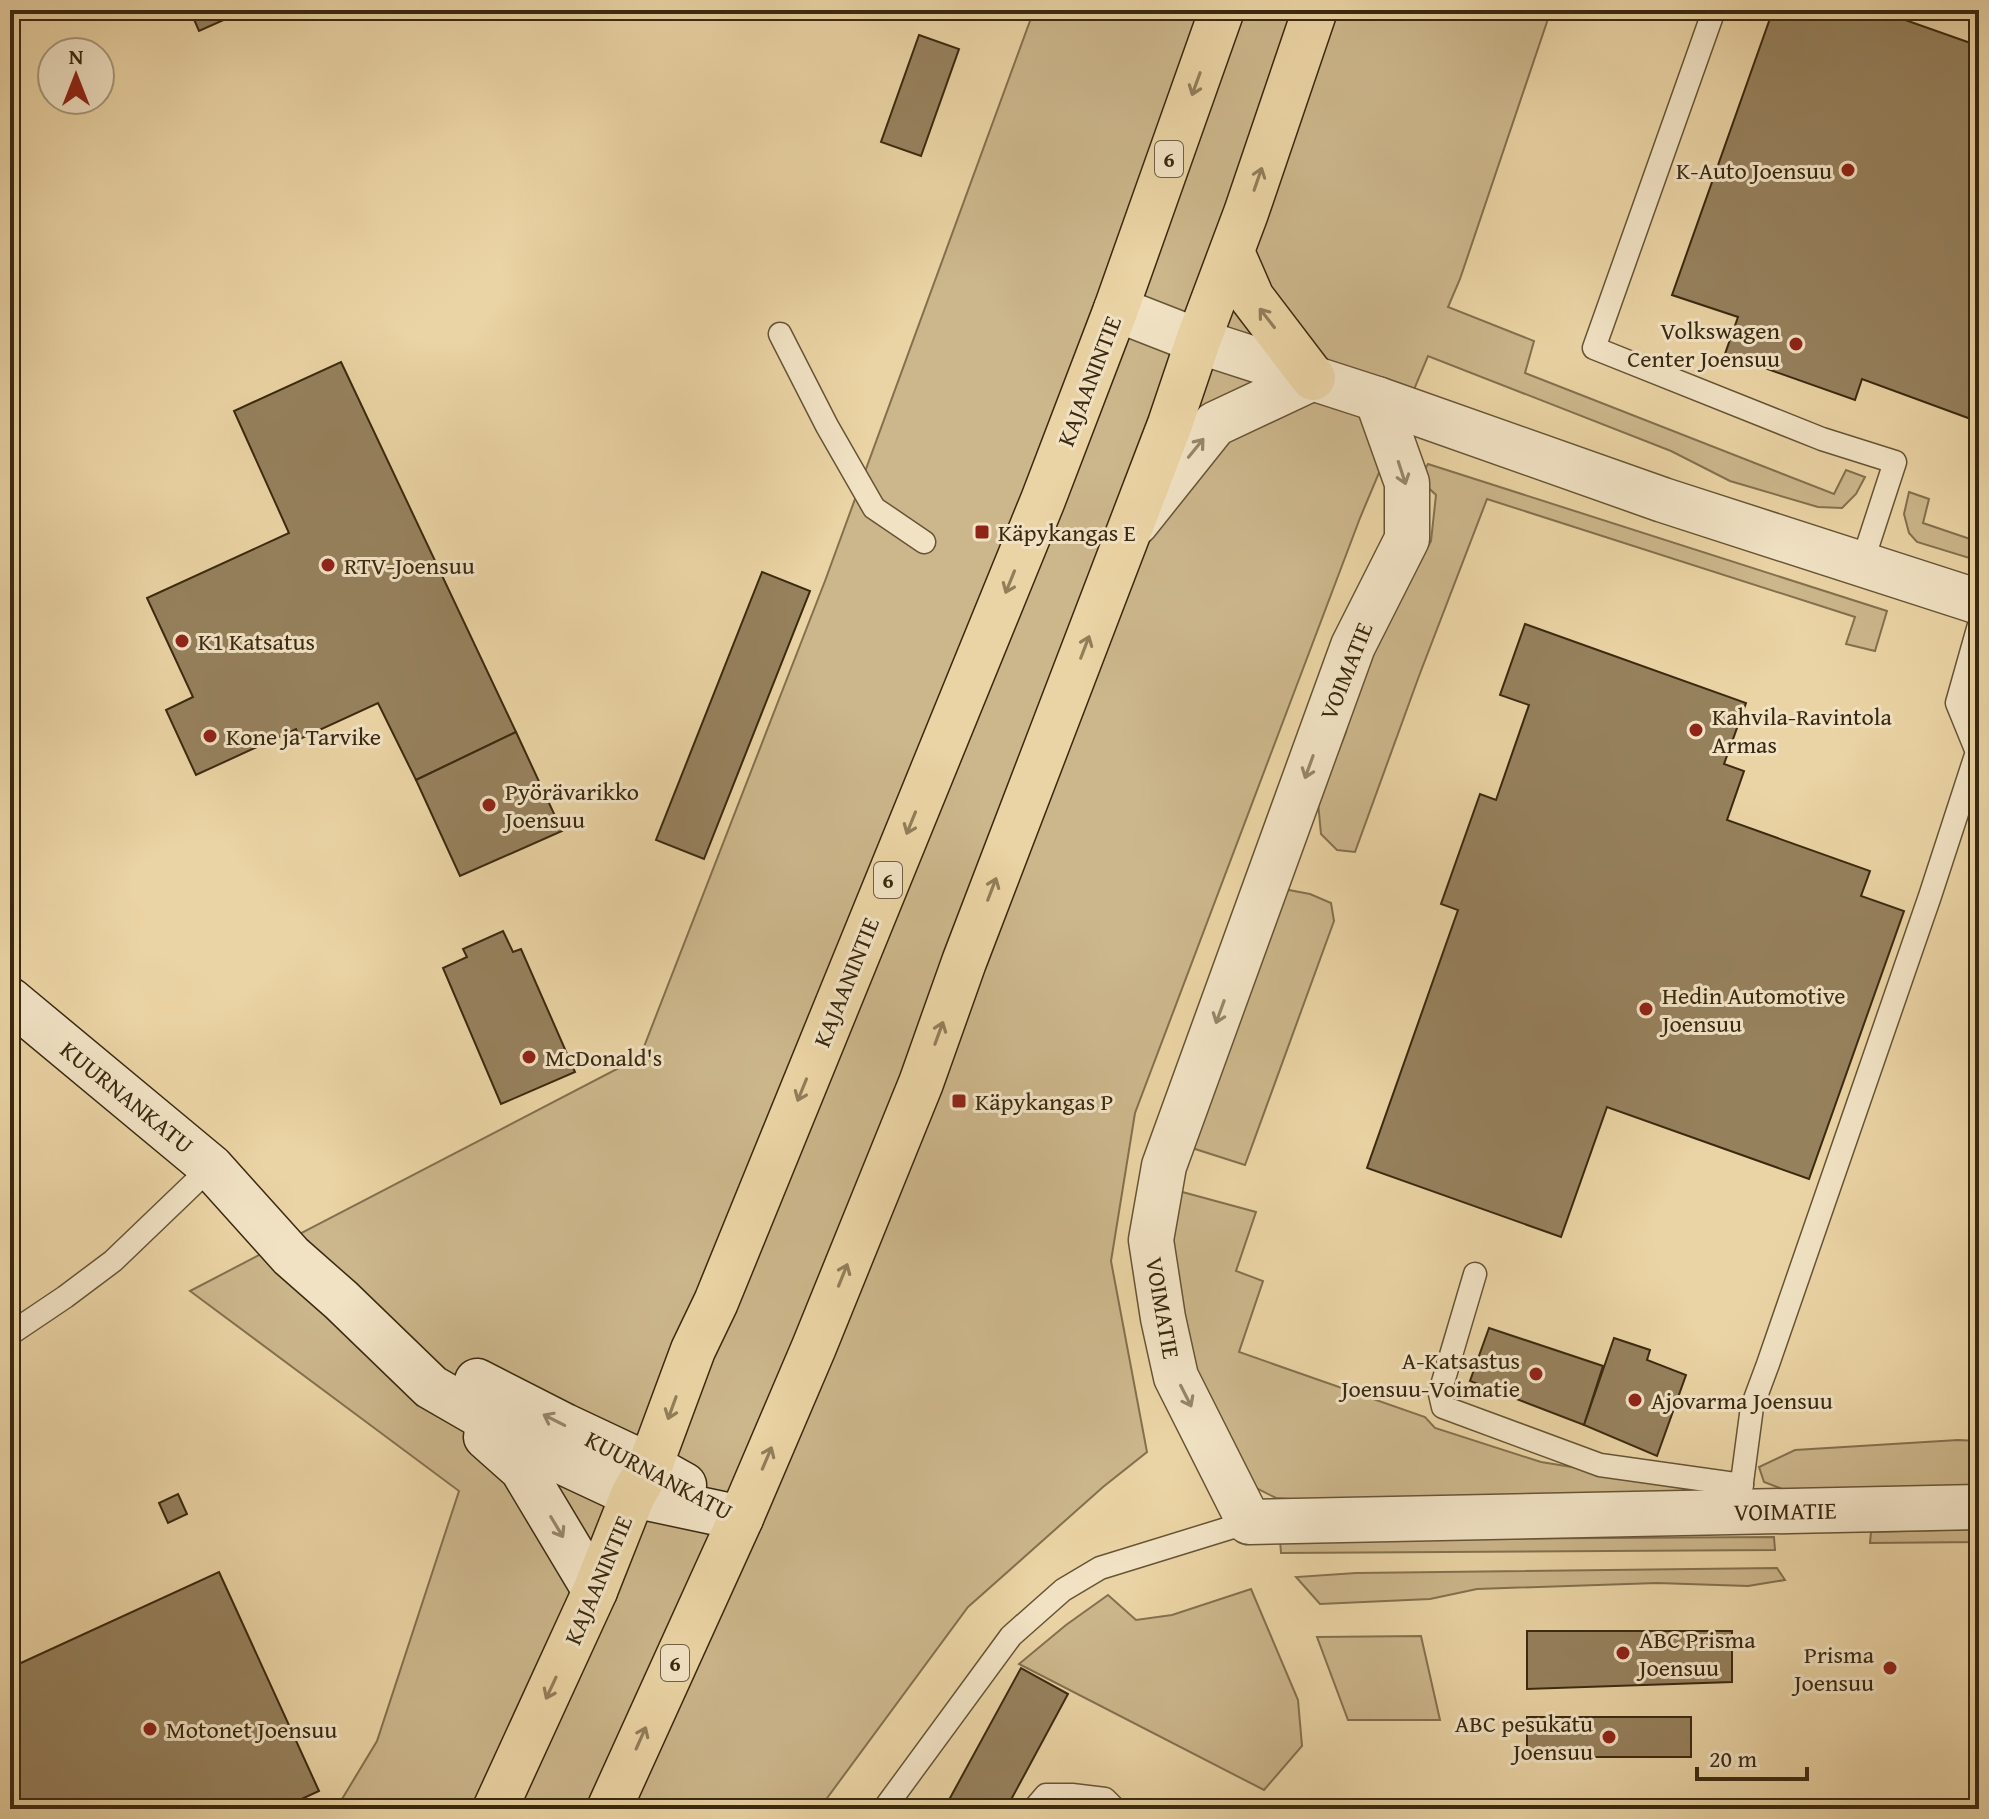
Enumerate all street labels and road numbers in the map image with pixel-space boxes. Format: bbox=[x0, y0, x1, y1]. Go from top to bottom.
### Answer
road number: 6 bbox=[1155, 141, 1183, 177]
street label: KAJAANINTIE bbox=[1048, 311, 1130, 451]
street label: VOIMATIE bbox=[1311, 617, 1381, 725]
road number: 6 bbox=[874, 862, 902, 898]
street label: KAJAANINTIE bbox=[804, 912, 888, 1052]
street label: KUURNANKATU bbox=[53, 1032, 201, 1162]
street label: VOIMATIE bbox=[1137, 1254, 1189, 1362]
street label: KUURNANKATU bbox=[579, 1421, 739, 1529]
street label: VOIMATIE bbox=[1733, 1493, 1837, 1529]
street label: KAJAANINTIE bbox=[555, 1510, 641, 1650]
road number: 6 bbox=[661, 1645, 689, 1681]

